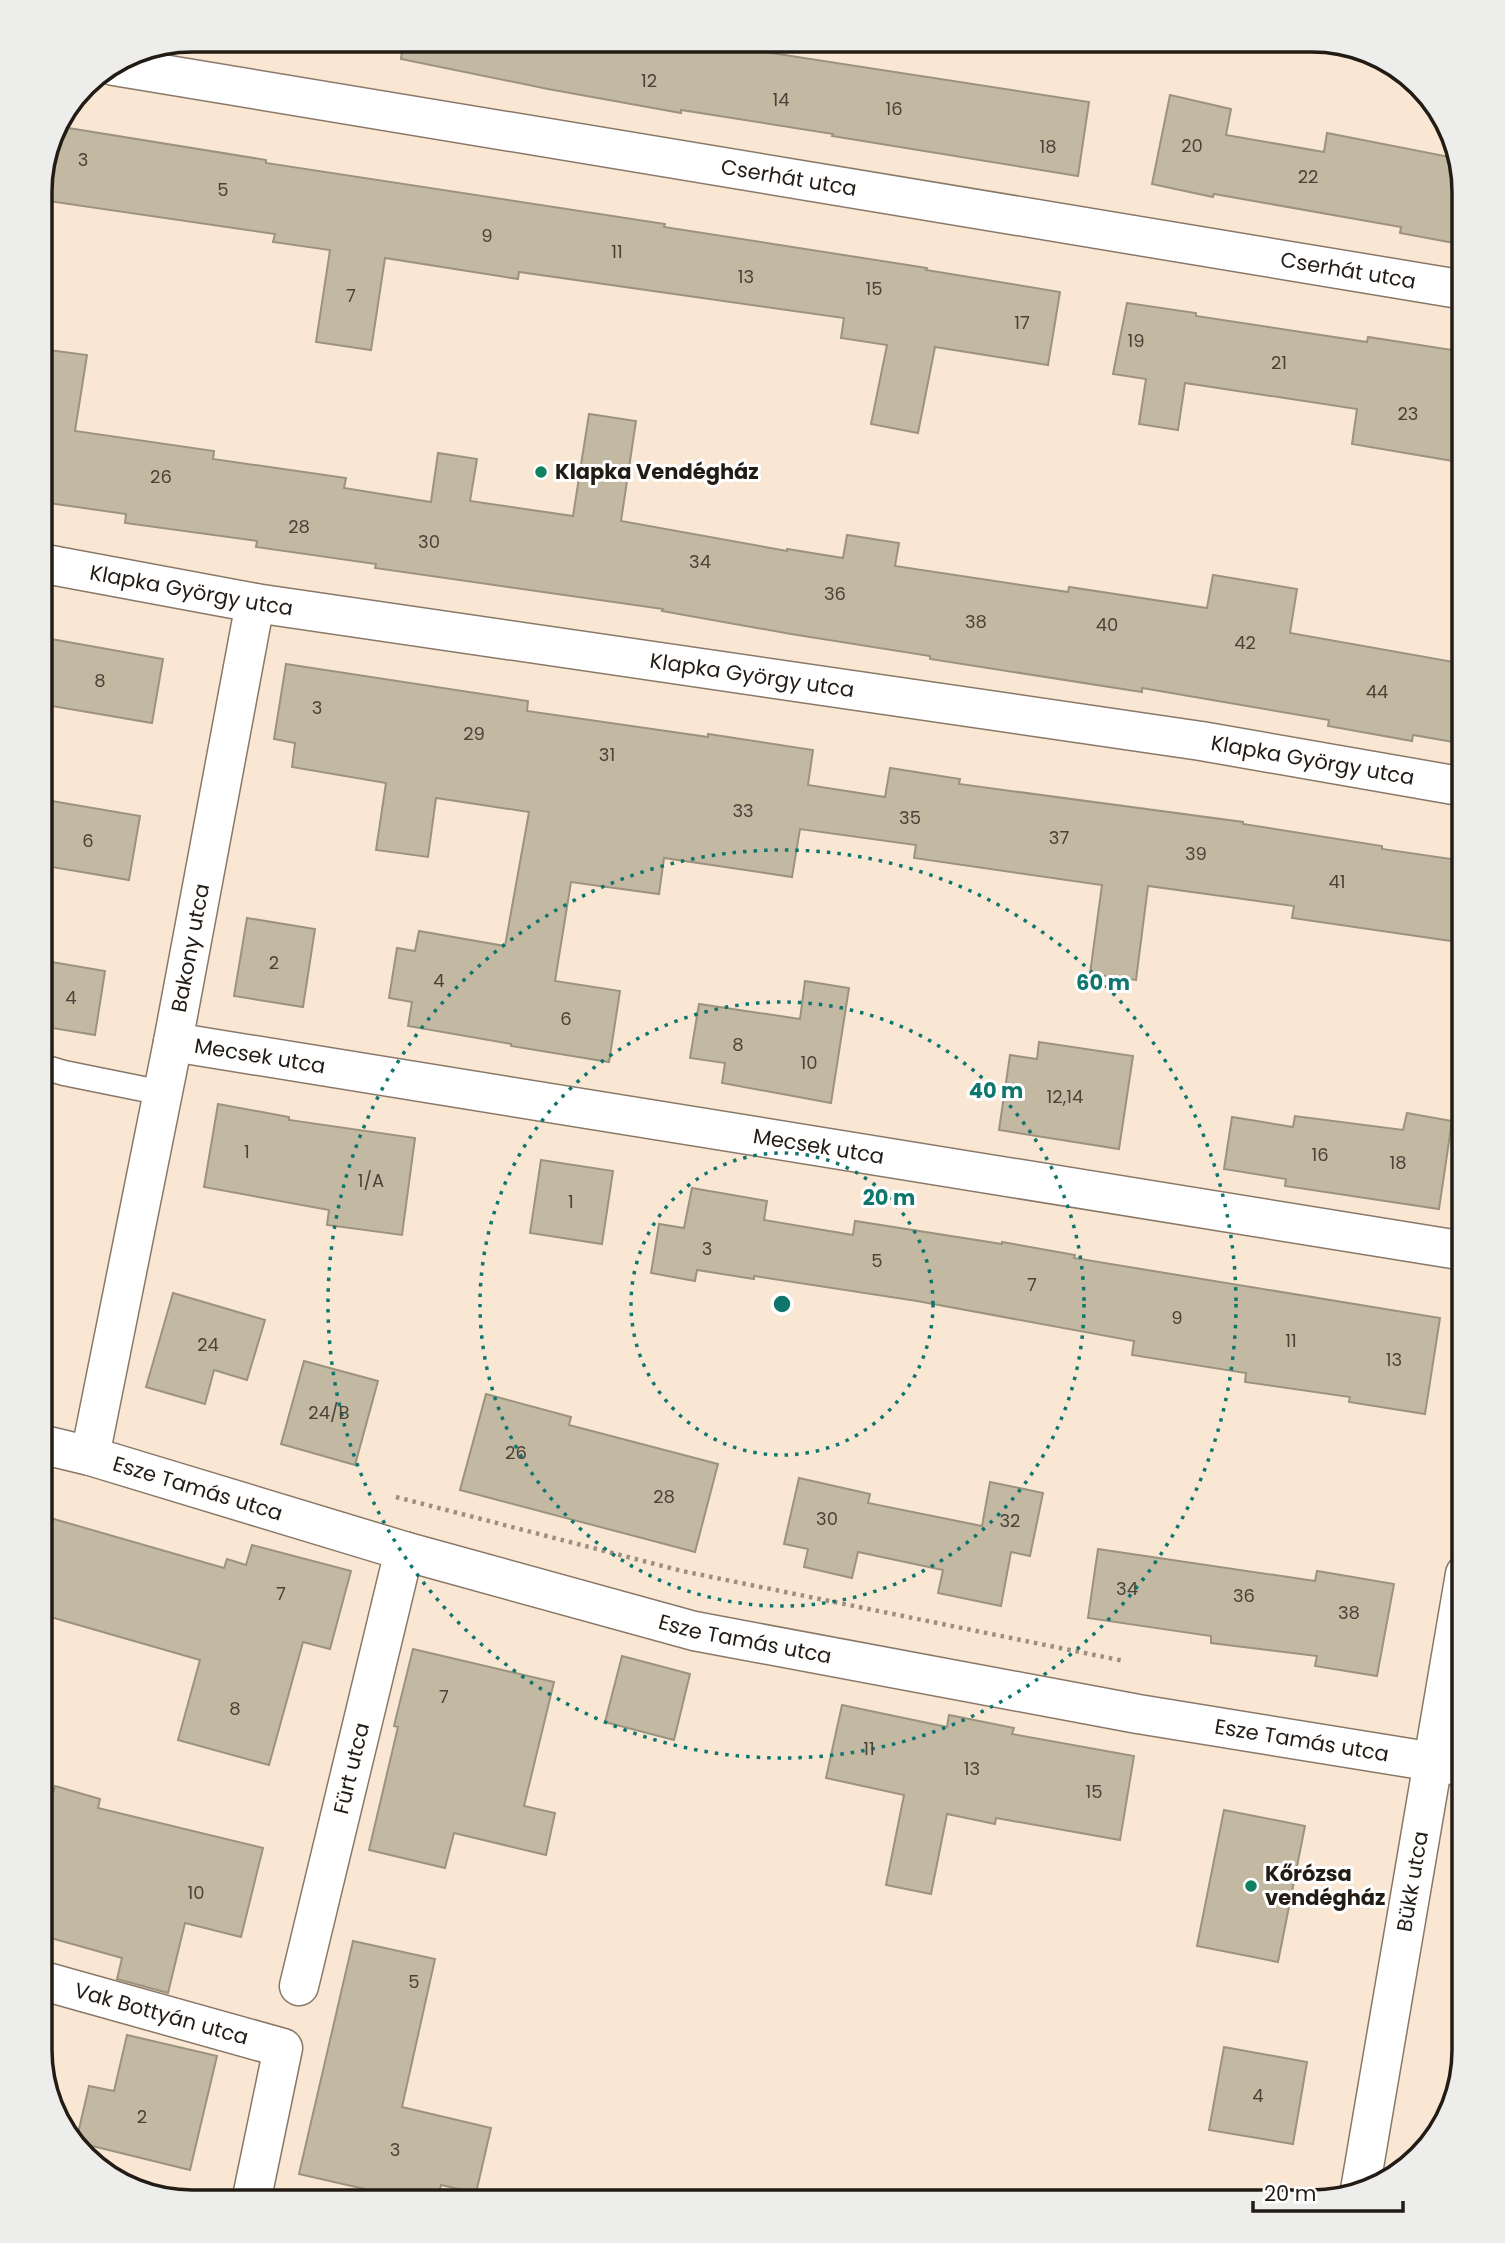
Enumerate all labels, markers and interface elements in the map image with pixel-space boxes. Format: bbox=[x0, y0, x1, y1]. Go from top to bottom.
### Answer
house number: 12 bbox=[641, 68, 657, 93]
house number: 14 bbox=[772, 87, 790, 112]
house number: 16 bbox=[885, 96, 903, 121]
house number: 20 bbox=[1181, 133, 1203, 158]
house number: 18 bbox=[1039, 134, 1057, 159]
house number: 3 bbox=[78, 147, 88, 172]
street label: Cserhát utca bbox=[719, 152, 859, 203]
house number: 22 bbox=[1298, 164, 1318, 189]
house number: 5 bbox=[217, 177, 229, 202]
house number: 9 bbox=[481, 223, 493, 248]
house number: 11 bbox=[611, 239, 623, 264]
street label: Cserhát utca bbox=[1278, 245, 1418, 296]
house number: 13 bbox=[738, 264, 754, 289]
house number: 15 bbox=[865, 276, 883, 301]
house number: 7 bbox=[346, 283, 356, 308]
house number: 17 bbox=[1014, 310, 1030, 335]
house number: 19 bbox=[1127, 328, 1145, 353]
house number: 21 bbox=[1271, 350, 1287, 375]
house number: 23 bbox=[1398, 401, 1418, 426]
place label: Klapka Vendégház bbox=[555, 457, 759, 486]
house number: 26 bbox=[150, 464, 172, 489]
marker: Klapka Vendégház bbox=[533, 464, 549, 480]
house number: 28 bbox=[288, 514, 310, 539]
house number: 30 bbox=[418, 529, 440, 554]
house number: 34 bbox=[689, 549, 711, 574]
street label: Klapka György utca bbox=[88, 558, 295, 622]
house number: 36 bbox=[824, 581, 846, 606]
house number: 38 bbox=[965, 609, 987, 634]
house number: 40 bbox=[1096, 612, 1118, 637]
house number: 42 bbox=[1234, 630, 1256, 655]
street label: Klapka György utca bbox=[648, 646, 856, 704]
house number: 8 bbox=[94, 668, 106, 693]
house number: 44 bbox=[1366, 679, 1388, 704]
house number: 3 bbox=[312, 695, 322, 720]
house number: 29 bbox=[463, 721, 485, 746]
street label: Klapka György utca bbox=[1209, 728, 1417, 792]
house number: 31 bbox=[599, 742, 615, 767]
house number: 33 bbox=[732, 798, 754, 823]
house number: 35 bbox=[899, 805, 921, 830]
house number: 37 bbox=[1049, 825, 1069, 850]
house number: 6 bbox=[82, 828, 94, 853]
house number: 39 bbox=[1185, 841, 1207, 866]
house number: 41 bbox=[1328, 869, 1346, 894]
street label: Bakony utca bbox=[164, 881, 216, 1014]
house number: 2 bbox=[269, 950, 279, 975]
house number: 4 bbox=[433, 968, 445, 993]
text: 60 m bbox=[1076, 968, 1130, 997]
house number: 4 bbox=[65, 985, 77, 1010]
house number: 6 bbox=[560, 1006, 572, 1031]
street label: Mecsek utca bbox=[192, 1031, 328, 1080]
house number: 8 bbox=[732, 1032, 744, 1057]
house number: 10 bbox=[800, 1050, 818, 1075]
text: 40 m bbox=[969, 1076, 1023, 1105]
house number: 12,14 bbox=[1047, 1084, 1083, 1109]
street label: Mecsek utca bbox=[751, 1121, 886, 1171]
house number: 1 bbox=[244, 1139, 250, 1164]
house number: 16 bbox=[1311, 1142, 1329, 1167]
house number: 18 bbox=[1389, 1150, 1407, 1175]
house number: 1/A bbox=[358, 1168, 384, 1193]
text: 20 m bbox=[863, 1183, 915, 1212]
house number: 1 bbox=[568, 1189, 574, 1214]
house number: 3 bbox=[702, 1236, 712, 1261]
house number: 5 bbox=[871, 1248, 883, 1273]
house number: 7 bbox=[1027, 1272, 1037, 1297]
centre of rings bbox=[770, 1292, 794, 1316]
house number: 9 bbox=[1171, 1305, 1183, 1330]
house number: 11 bbox=[1285, 1328, 1297, 1353]
house number: 24 bbox=[197, 1332, 219, 1357]
house number: 13 bbox=[1386, 1347, 1402, 1372]
house number: 24/B bbox=[308, 1400, 350, 1425]
house number: 26 bbox=[505, 1440, 527, 1465]
street label: Esze Tamás utca bbox=[109, 1449, 286, 1527]
house number: 28 bbox=[653, 1484, 675, 1509]
house number: 30 bbox=[816, 1506, 838, 1531]
house number: 32 bbox=[1000, 1508, 1020, 1533]
house number: 34 bbox=[1116, 1576, 1138, 1601]
house number: 7 bbox=[276, 1581, 286, 1606]
house number: 36 bbox=[1233, 1583, 1255, 1608]
house number: 38 bbox=[1338, 1600, 1360, 1625]
street label: Esze Tamás utca bbox=[655, 1607, 834, 1670]
house number: 7 bbox=[439, 1684, 449, 1709]
house number: 8 bbox=[229, 1696, 241, 1721]
street label: Esze Tamás utca bbox=[1213, 1712, 1391, 1768]
street label: Fürt utca bbox=[326, 1719, 376, 1817]
house number: 11 bbox=[863, 1736, 875, 1761]
house number: 13 bbox=[964, 1756, 980, 1781]
house number: 15 bbox=[1085, 1779, 1103, 1804]
street label: Bükk utca bbox=[1389, 1829, 1435, 1934]
place label: Kőrózsa vendégház bbox=[1265, 1859, 1386, 1912]
marker: Kőrózsa vendégház bbox=[1243, 1878, 1259, 1894]
house number: 10 bbox=[187, 1880, 205, 1905]
house number: 5 bbox=[408, 1969, 420, 1994]
street label: Vak Bottyán utca bbox=[71, 1975, 252, 2052]
house number: 4 bbox=[1252, 2083, 1264, 2108]
house number: 2 bbox=[137, 2104, 147, 2129]
house number: 3 bbox=[390, 2137, 400, 2162]
scale bar bbox=[1253, 2170, 1404, 2214]
text: 20 m bbox=[1264, 2179, 1317, 2208]

